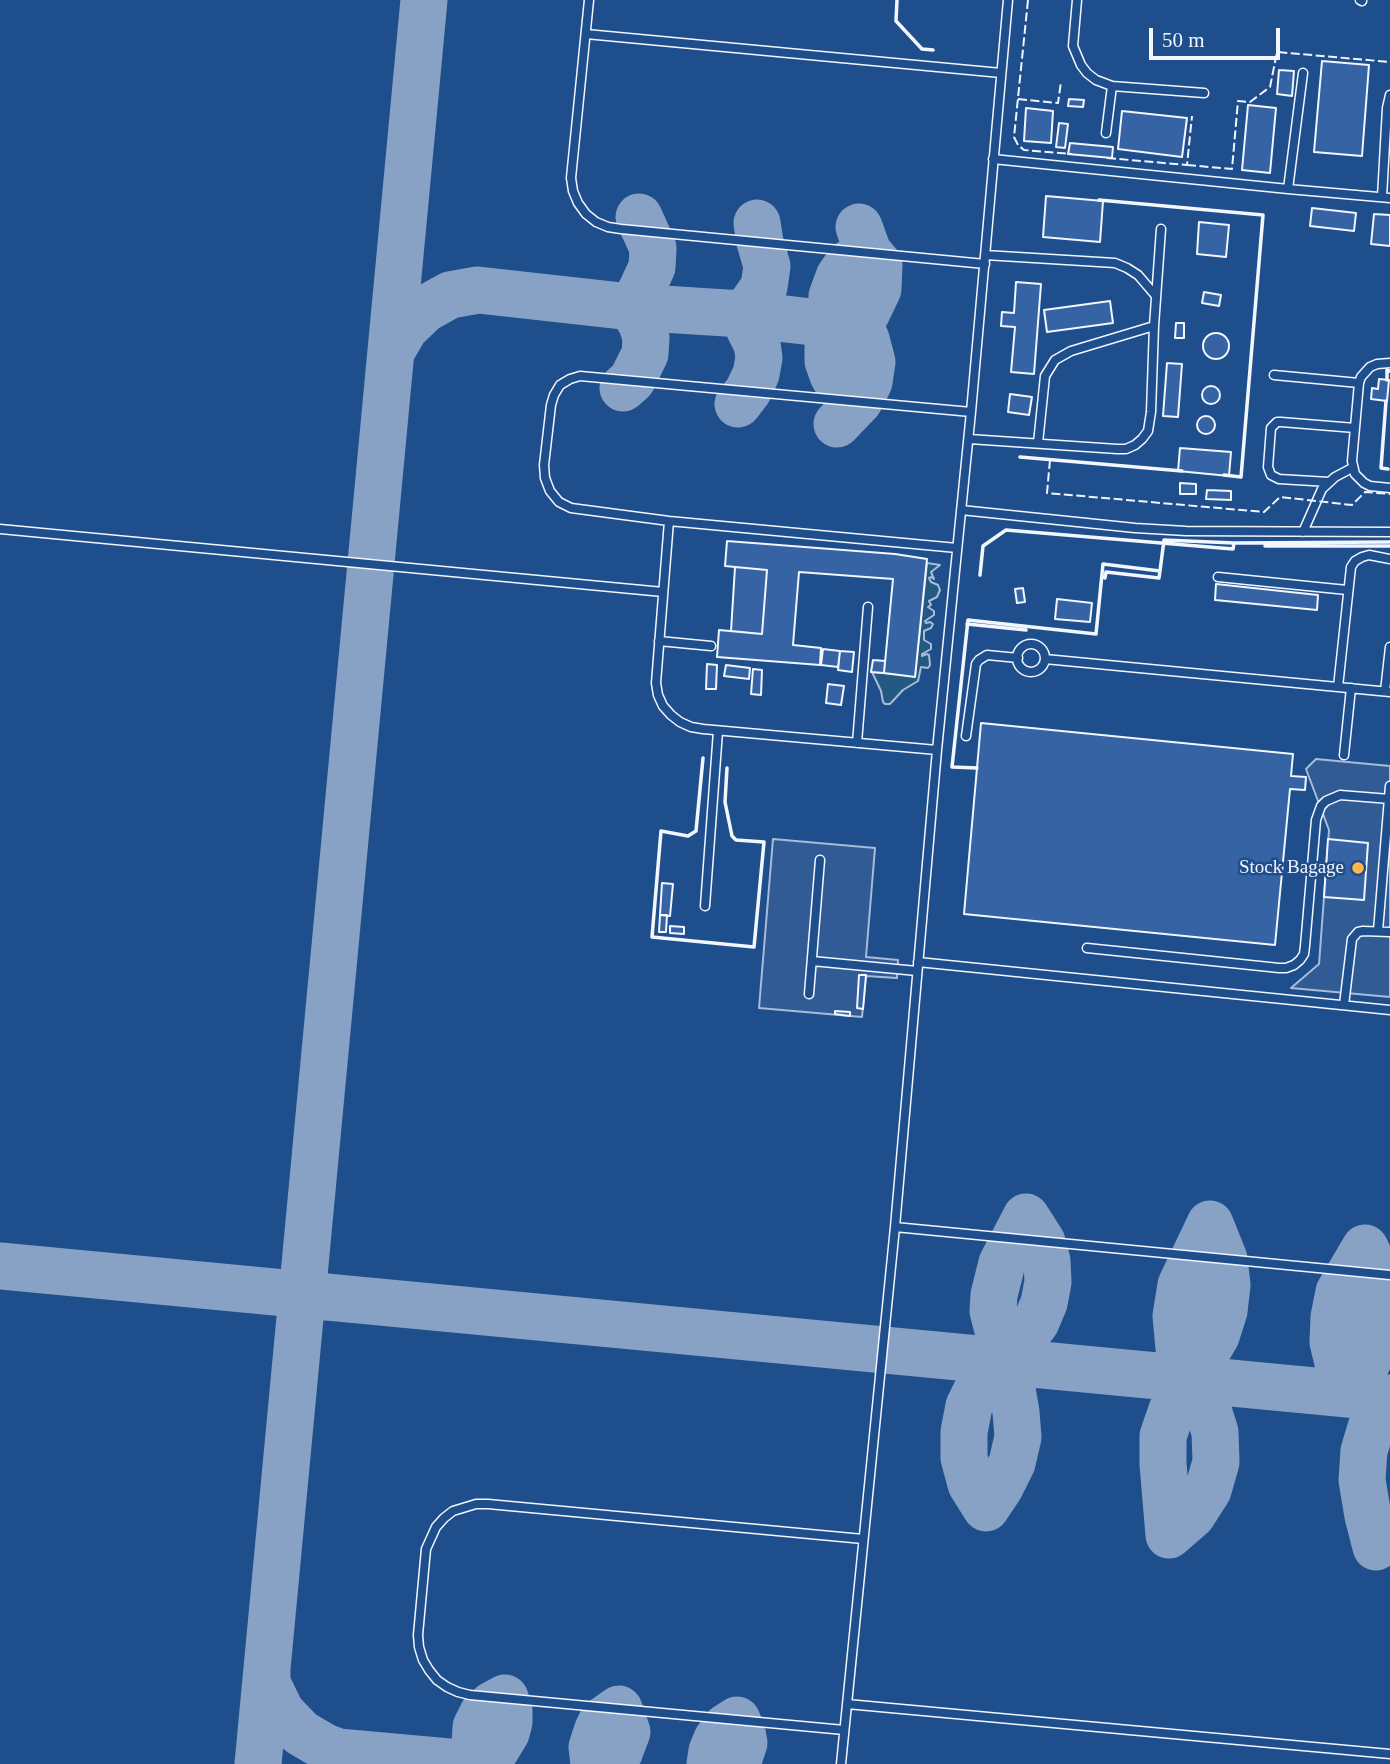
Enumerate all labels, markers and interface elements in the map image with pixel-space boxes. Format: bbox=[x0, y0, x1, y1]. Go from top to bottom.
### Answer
scale bar bbox=[1152, 14, 1283, 58]
text: 50 m bbox=[1162, 28, 1205, 52]
place label: Stock Bagage bbox=[1239, 857, 1344, 879]
marker: Stock Bagage bbox=[1350, 860, 1366, 876]

